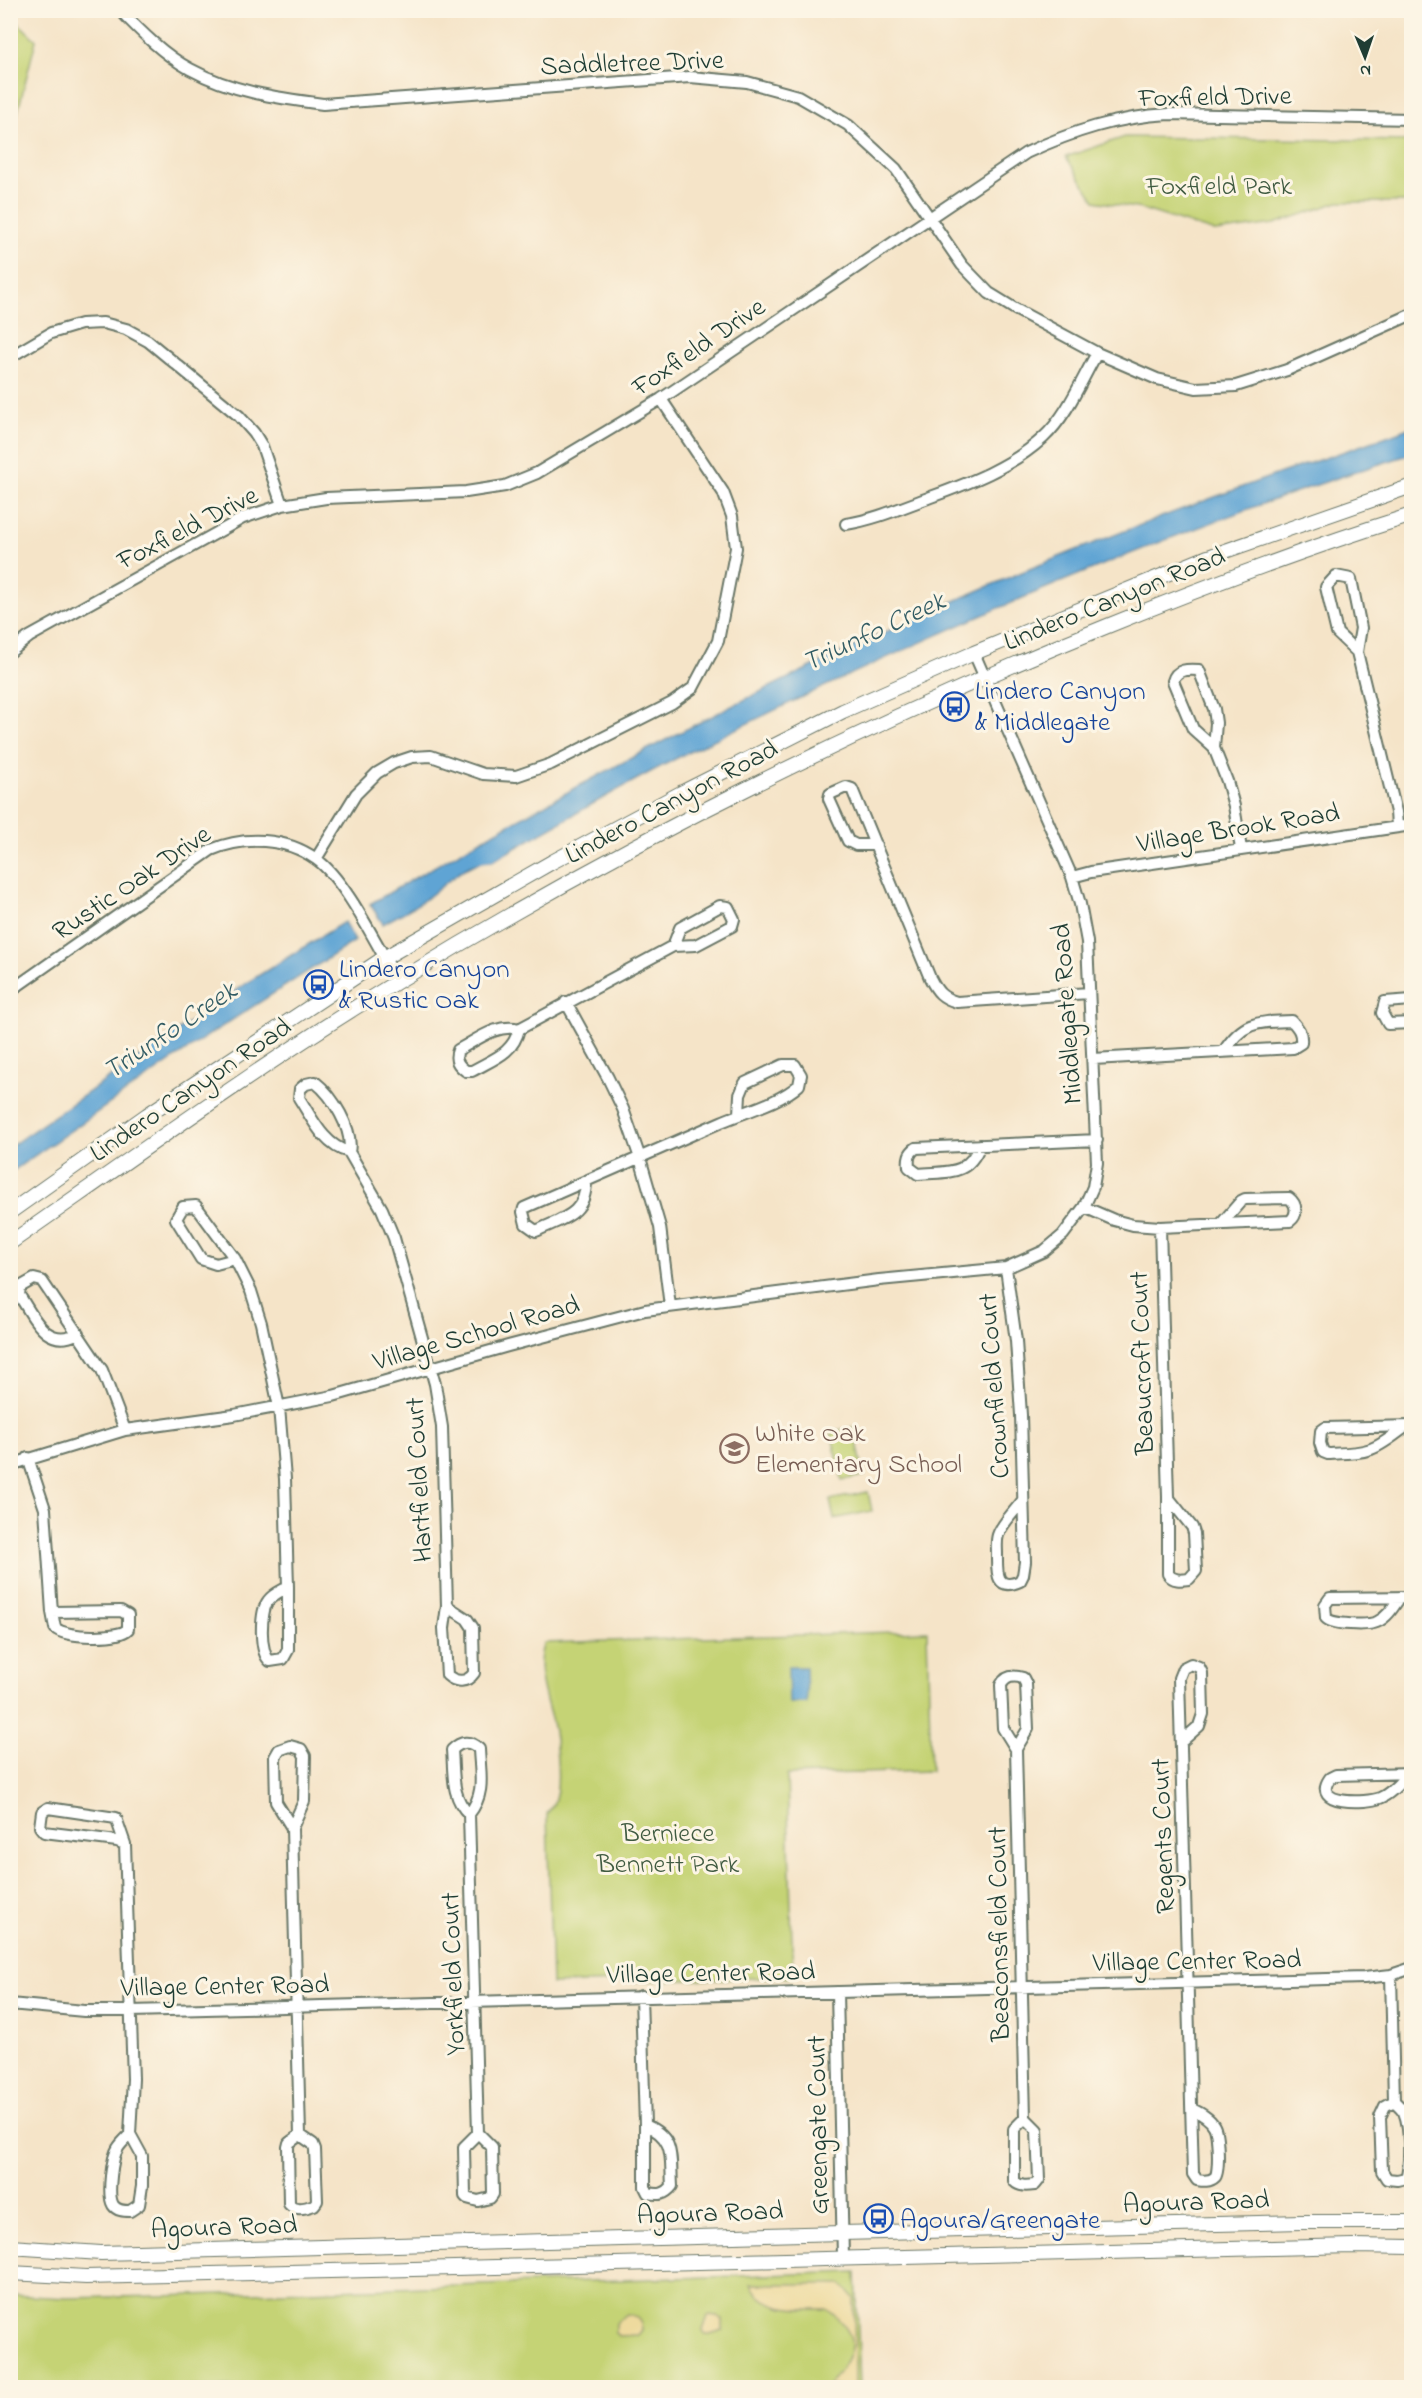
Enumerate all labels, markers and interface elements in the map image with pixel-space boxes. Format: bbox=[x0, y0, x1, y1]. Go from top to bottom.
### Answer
north arrow bbox=[1335, 27, 1395, 87]
street label: Saddletree Drive bbox=[540, 42, 725, 87]
text: N bbox=[1359, 58, 1371, 82]
street label: Foxfield Drive bbox=[1137, 78, 1293, 119]
park label: Foxfield Park bbox=[1145, 168, 1292, 207]
street label: Foxfield Drive bbox=[624, 288, 775, 408]
street label: Foxfield Drive bbox=[110, 477, 266, 582]
street label: Lindero Canyon Road bbox=[998, 538, 1232, 663]
water label: Triunfo Creek bbox=[796, 581, 954, 684]
place label: Lindero Canyon & Middlegate bbox=[975, 673, 1145, 743]
bus stop icon: Lindero Canyon & Middlegate bbox=[938, 690, 970, 722]
street label: Lindero Canyon Road bbox=[559, 731, 785, 876]
street label: Village Brook Road bbox=[1133, 794, 1343, 865]
street label: Rustic Oak Drive bbox=[45, 816, 220, 952]
street label: Middlegate Road bbox=[1043, 922, 1094, 1106]
place label: Lindero Canyon & Rustic Oak bbox=[339, 951, 509, 1021]
bus stop icon: Lindero Canyon & Rustic Oak bbox=[302, 968, 334, 1000]
water label: Triunfo Creek bbox=[96, 971, 248, 1092]
street label: Lindero Canyon Road bbox=[83, 1009, 300, 1173]
street label: Beaucroft Court bbox=[1121, 1271, 1166, 1456]
street label: Village School Road bbox=[368, 1286, 584, 1383]
street label: Crownfield Court bbox=[970, 1292, 1021, 1480]
street label: Hartfield Court bbox=[397, 1396, 444, 1563]
place label: White Oak Elementary School bbox=[755, 1415, 962, 1485]
school or university icon: White Oak Elementary School bbox=[718, 1432, 750, 1464]
street label: Regents Court bbox=[1142, 1757, 1187, 1914]
park label: Berniece Bennett Park bbox=[596, 1815, 740, 1885]
street label: Beaconsfield Court bbox=[979, 1826, 1022, 2043]
street label: Yorkfield Court bbox=[432, 1892, 477, 2056]
street label: Village Center Road bbox=[1091, 1941, 1302, 1984]
street label: Village Center Road bbox=[605, 1953, 816, 1996]
street label: Village Center Road bbox=[119, 1966, 330, 2009]
street label: Greengate Court bbox=[798, 2035, 841, 2215]
street label: Agoura Road bbox=[1122, 2181, 1270, 2226]
street label: Agoura Road bbox=[636, 2192, 784, 2237]
place label: Agoura/Greengate bbox=[900, 2202, 1101, 2241]
bus stop icon: Agoura/Greengate bbox=[863, 2203, 895, 2235]
street label: Agoura Road bbox=[150, 2206, 298, 2251]

